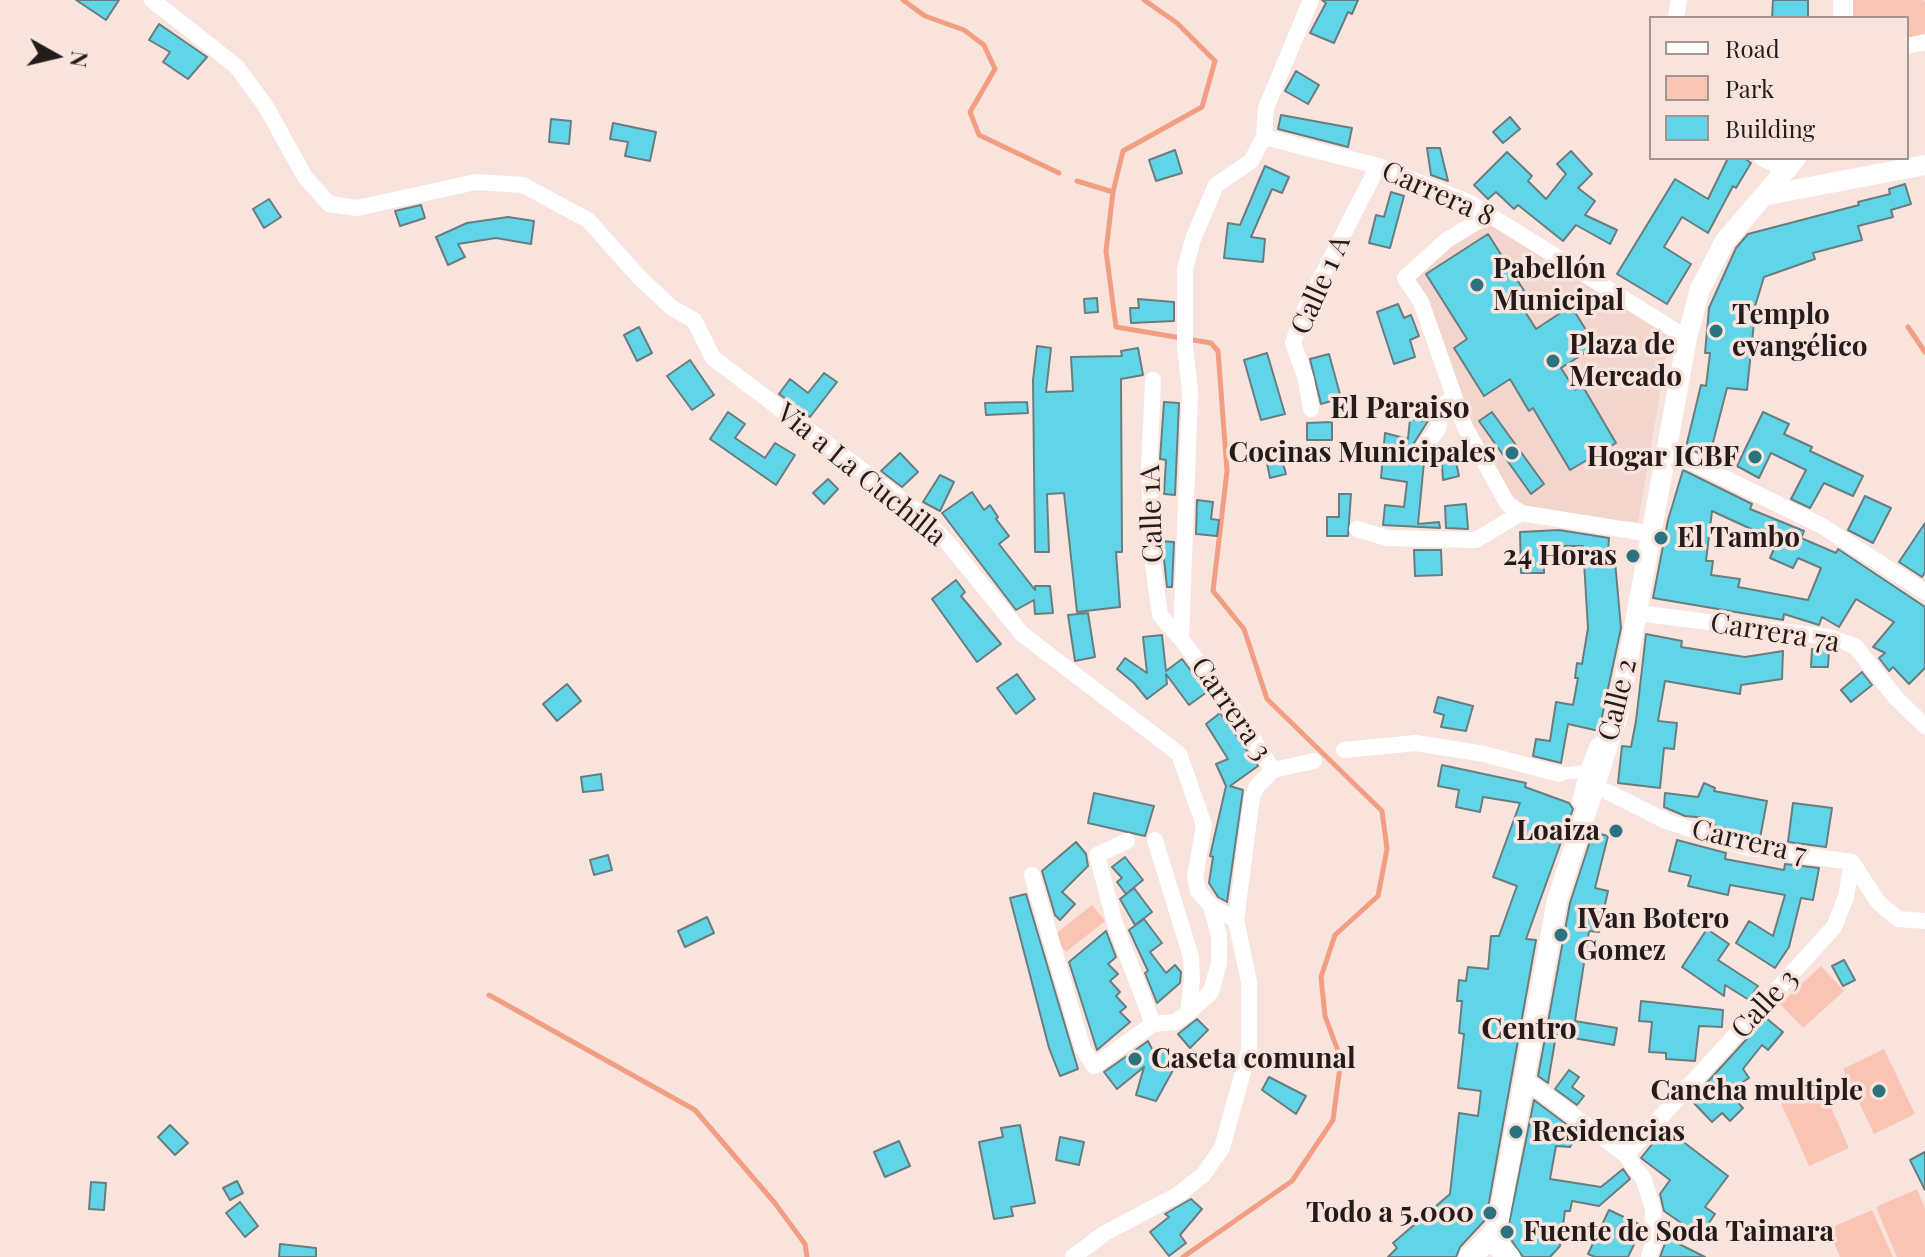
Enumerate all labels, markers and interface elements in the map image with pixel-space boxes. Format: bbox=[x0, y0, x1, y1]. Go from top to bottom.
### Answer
north arrow bbox=[16, 16, 96, 96]
legend bbox=[1649, 16, 1909, 160]
text: Road bbox=[1725, 32, 1780, 64]
text: N bbox=[64, 49, 96, 69]
text: Park bbox=[1725, 72, 1774, 104]
text: Building bbox=[1725, 112, 1815, 144]
street label: Carrera 8 bbox=[1377, 154, 1499, 234]
street label: Calle 1 A bbox=[1284, 230, 1358, 340]
place label: Pabellón Municipal bbox=[1493, 252, 1624, 318]
marker: Pabellón Municipal bbox=[1468, 276, 1486, 294]
place label: Templo evangélico bbox=[1732, 298, 1868, 364]
marker: Templo evangélico bbox=[1707, 322, 1725, 340]
place label: Plaza de Mercado bbox=[1569, 328, 1682, 394]
marker: Plaza de Mercado bbox=[1544, 352, 1562, 370]
district label: El Paraiso bbox=[1330, 391, 1470, 427]
street label: Via a La Cuchilla bbox=[770, 396, 952, 554]
place label: Cocinas Municipales bbox=[1228, 436, 1496, 470]
place label: Hogar ICBF bbox=[1587, 440, 1739, 474]
marker: Cocinas Municipales bbox=[1503, 444, 1521, 462]
marker: Hogar ICBF bbox=[1746, 448, 1764, 466]
street label: Calle 1A bbox=[1133, 464, 1171, 564]
place label: El Tambo bbox=[1677, 521, 1800, 555]
marker: El Tambo bbox=[1652, 529, 1670, 547]
place label: 24 Horas bbox=[1503, 539, 1617, 573]
marker: 24 Horas bbox=[1624, 547, 1642, 565]
street label: Carrera 7a bbox=[1708, 606, 1842, 660]
street label: Carrera 3 bbox=[1183, 651, 1279, 767]
street label: Calle 2 bbox=[1592, 655, 1644, 745]
street label: Carrera 7 bbox=[1688, 813, 1810, 871]
place label: Loaiza bbox=[1516, 814, 1600, 848]
marker: Loaiza bbox=[1607, 822, 1625, 840]
place label: IVan Botero Gomez bbox=[1577, 902, 1729, 968]
marker: IVan Botero Gomez bbox=[1552, 926, 1570, 944]
street label: Calle 3 bbox=[1725, 962, 1805, 1046]
district label: Centro bbox=[1481, 1012, 1577, 1048]
place label: Caseta comunal bbox=[1151, 1042, 1356, 1076]
marker: Caseta comunal bbox=[1126, 1050, 1144, 1068]
place label: Cancha multiple bbox=[1651, 1074, 1863, 1108]
marker: Cancha multiple bbox=[1870, 1082, 1888, 1100]
place label: Residencias bbox=[1532, 1115, 1685, 1149]
marker: Residencias bbox=[1507, 1123, 1525, 1141]
place label: Todo a 5.000 bbox=[1306, 1196, 1474, 1230]
marker: Todo a 5.000 bbox=[1481, 1204, 1499, 1222]
place label: Fuente de Soda Taimara bbox=[1523, 1215, 1834, 1249]
marker: Fuente de Soda Taimara bbox=[1498, 1223, 1516, 1241]

